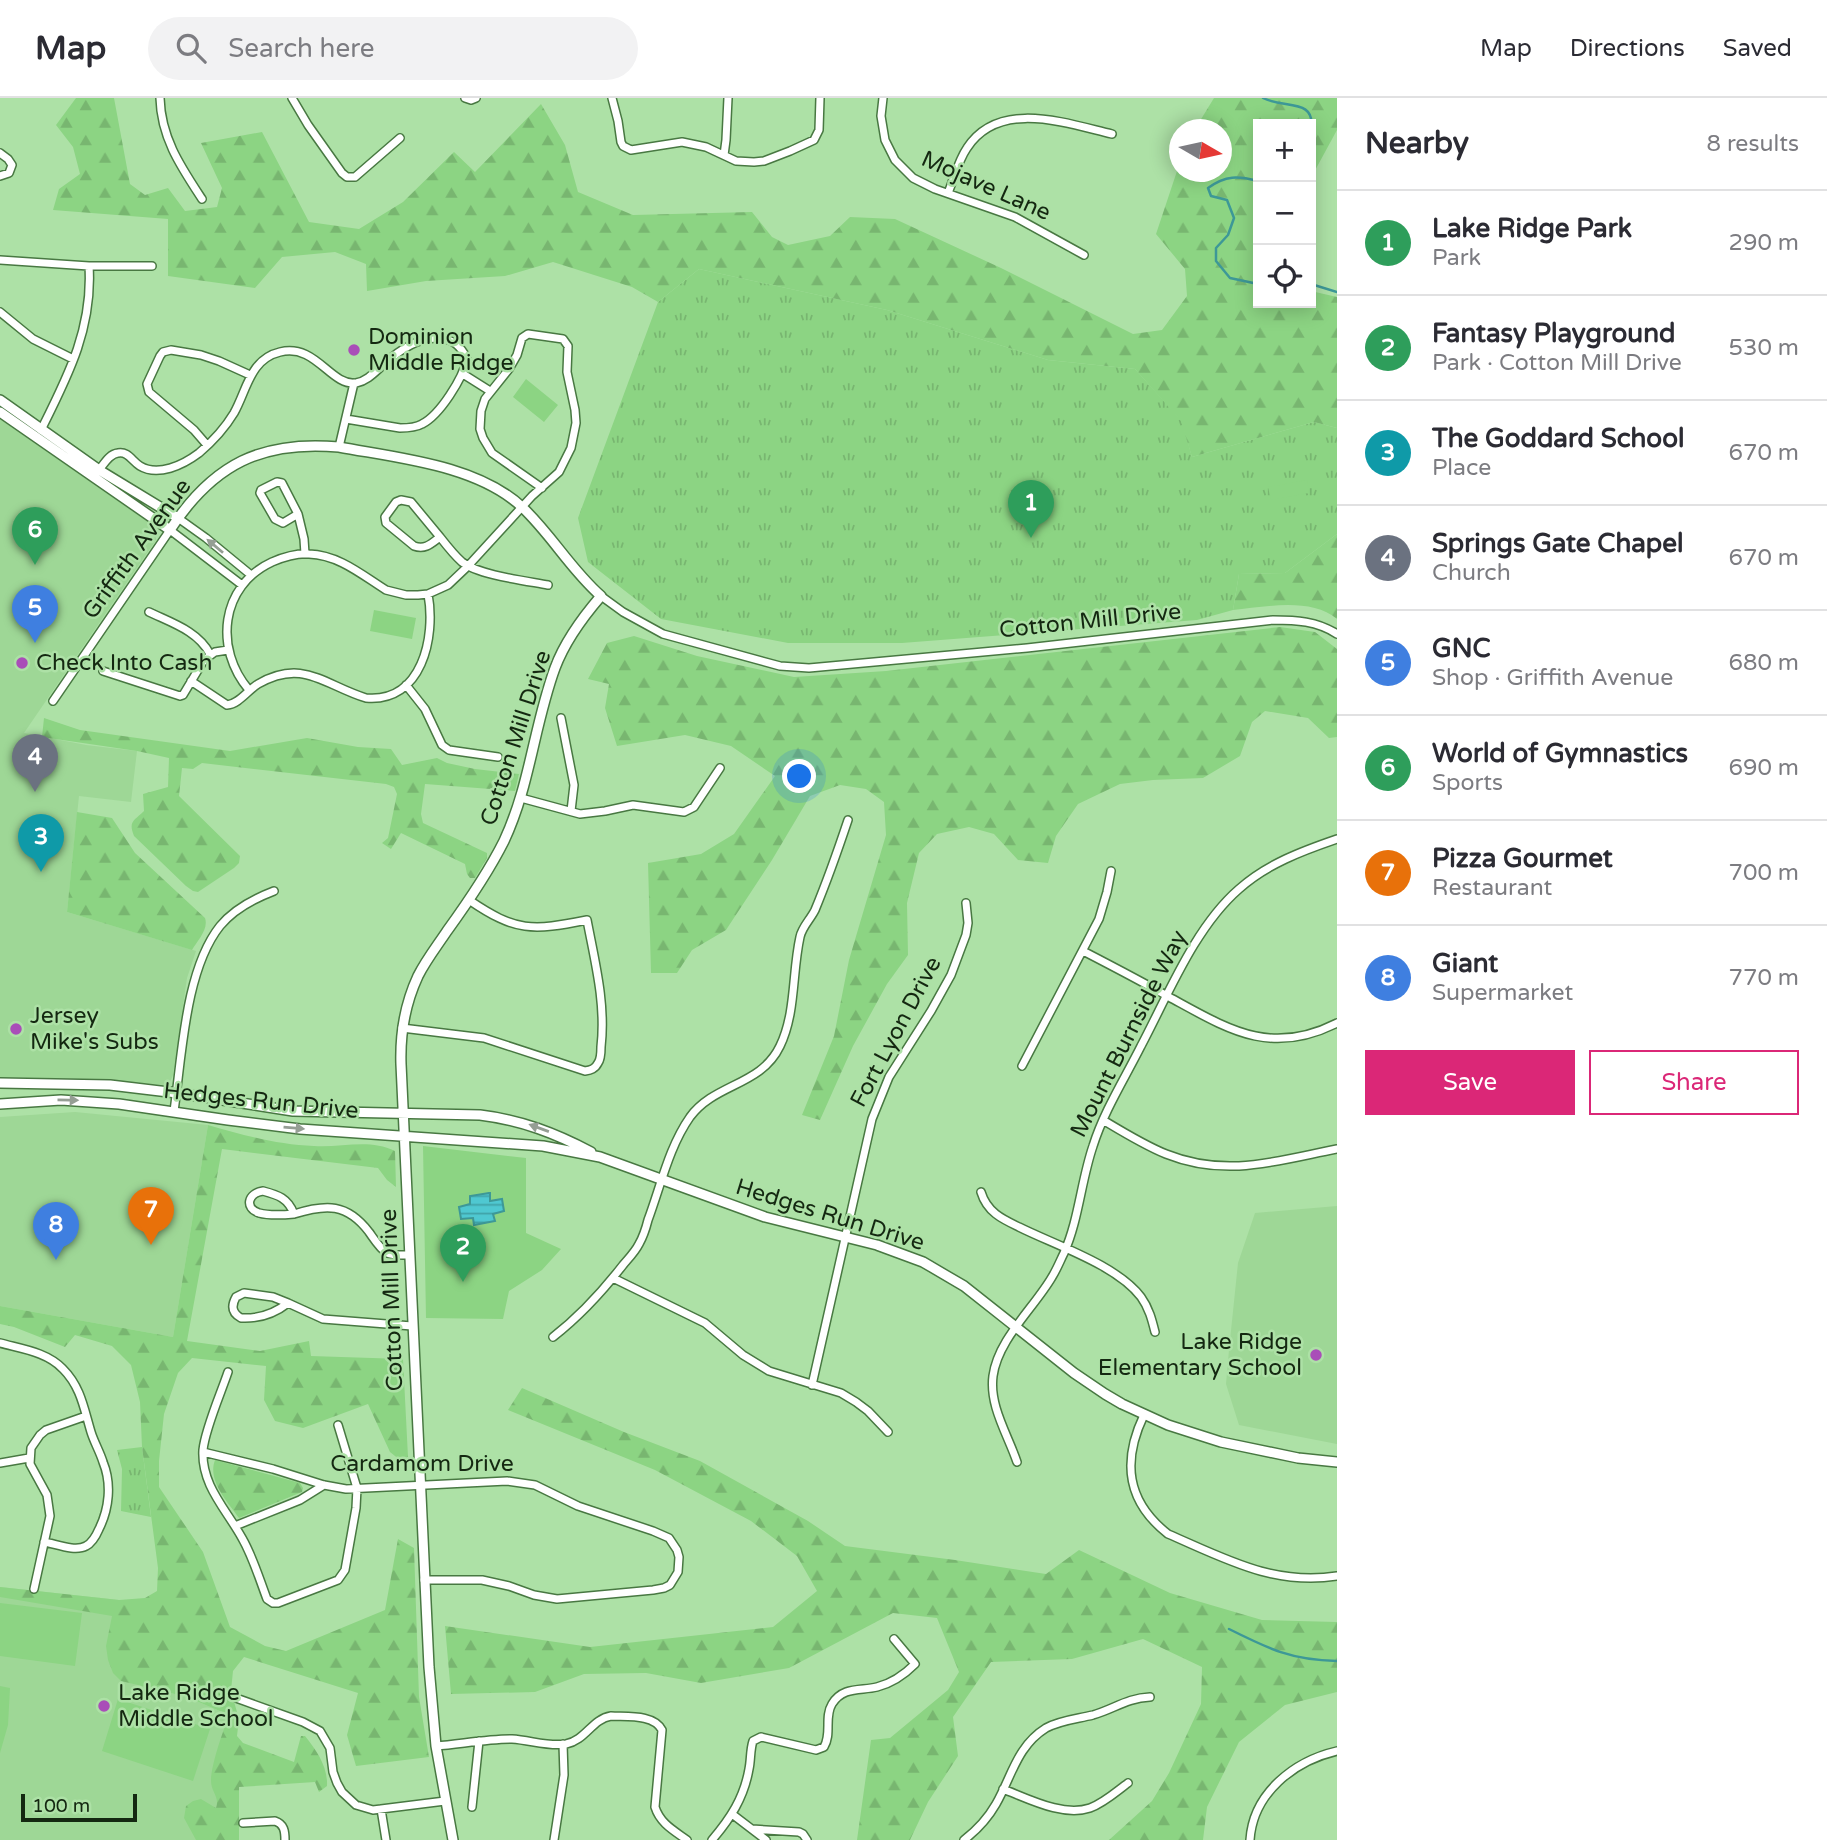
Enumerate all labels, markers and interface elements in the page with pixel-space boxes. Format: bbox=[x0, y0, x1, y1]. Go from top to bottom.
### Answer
search box bbox=[148, 17, 638, 80]
text: Map bbox=[35, 29, 106, 68]
icon: search bbox=[172, 29, 210, 67]
text: Search here bbox=[228, 33, 374, 64]
text: Map bbox=[1480, 34, 1532, 63]
text: Directions bbox=[1570, 34, 1685, 63]
text: Saved bbox=[1723, 34, 1792, 63]
north arrow bbox=[1169, 119, 1232, 182]
map controls bbox=[1253, 119, 1316, 308]
button: + bbox=[1253, 119, 1316, 182]
text: Nearby bbox=[1365, 125, 1469, 162]
text: 8 results bbox=[1706, 130, 1799, 158]
street label: Mojave Lane bbox=[917, 145, 1055, 227]
button: − bbox=[1253, 182, 1316, 245]
text: Lake Ridge Park bbox=[1432, 213, 1632, 244]
text: 1 bbox=[1381, 229, 1395, 257]
text: 290 m bbox=[1729, 229, 1799, 257]
text: Park bbox=[1432, 244, 1481, 272]
button: locate bbox=[1253, 245, 1316, 308]
text: Fantasy Playground bbox=[1432, 318, 1675, 349]
place label: Dominion Middle Ridge bbox=[368, 323, 514, 377]
text: 2 bbox=[1381, 334, 1395, 362]
text: 530 m bbox=[1729, 334, 1799, 362]
marker: Dominion Middle Ridge bbox=[346, 342, 362, 358]
text: Park · Cotton Mill Drive bbox=[1432, 349, 1682, 377]
text: The Goddard School bbox=[1432, 423, 1684, 454]
text: 3 bbox=[1381, 439, 1395, 467]
text: 670 m bbox=[1729, 439, 1799, 467]
text: Place bbox=[1432, 454, 1491, 482]
street label: Griffith Avenue bbox=[77, 473, 197, 625]
pin: 1 bbox=[1008, 480, 1054, 538]
pin: 6 bbox=[12, 507, 58, 565]
text: Springs Gate Chapel bbox=[1432, 528, 1683, 559]
one-way arrow bbox=[207, 538, 225, 553]
text: 4 bbox=[1381, 544, 1395, 572]
text: 670 m bbox=[1729, 544, 1799, 572]
text: Church bbox=[1432, 559, 1511, 587]
pin: 5 bbox=[12, 585, 58, 643]
street label: Cotton Mill Drive bbox=[998, 598, 1182, 644]
text: GNC bbox=[1432, 633, 1491, 664]
street label: Cotton Mill Drive bbox=[474, 647, 558, 829]
place label: Check Into Cash bbox=[36, 649, 212, 677]
text: 5 bbox=[1381, 649, 1395, 677]
text: 680 m bbox=[1729, 649, 1799, 677]
marker: Check Into Cash bbox=[14, 655, 30, 671]
text: Shop · Griffith Avenue bbox=[1432, 664, 1673, 692]
pin: 4 bbox=[12, 734, 58, 792]
text: World of Gymnastics bbox=[1432, 738, 1688, 769]
text: 6 bbox=[1381, 754, 1395, 782]
text: 690 m bbox=[1729, 754, 1799, 782]
your location bbox=[782, 759, 816, 793]
text: Sports bbox=[1432, 769, 1503, 797]
pin: 3 bbox=[18, 814, 64, 872]
text: Pizza Gourmet bbox=[1432, 843, 1613, 874]
text: 7 bbox=[1381, 859, 1395, 887]
text: 700 m bbox=[1729, 859, 1799, 887]
text: Restaurant bbox=[1432, 874, 1552, 902]
street label: Mount Burnside Way bbox=[1065, 926, 1193, 1142]
text: Giant bbox=[1432, 948, 1498, 979]
street label: Fort Lyon Drive bbox=[845, 952, 947, 1112]
text: 8 bbox=[1381, 964, 1395, 992]
text: 770 m bbox=[1729, 964, 1799, 992]
text: Supermarket bbox=[1432, 979, 1573, 1007]
place label: Jersey Mike's Subs bbox=[30, 1002, 159, 1056]
marker: Jersey Mike's Subs bbox=[8, 1021, 24, 1037]
button: Save bbox=[1365, 1050, 1575, 1115]
button: Share bbox=[1589, 1050, 1799, 1115]
street label: Hedges Run Drive bbox=[162, 1077, 360, 1125]
one-way arrow bbox=[57, 1095, 79, 1106]
one-way arrow bbox=[283, 1123, 305, 1134]
one-way arrow bbox=[528, 1123, 549, 1134]
street label: Hedges Run Drive bbox=[732, 1173, 928, 1257]
pin: 7 bbox=[128, 1187, 174, 1245]
pin: 8 bbox=[33, 1202, 79, 1260]
street label: Cotton Mill Drive bbox=[375, 1208, 409, 1392]
pin: 2 bbox=[440, 1224, 486, 1282]
place label: Lake Ridge Elementary School bbox=[1098, 1328, 1302, 1382]
marker: Lake Ridge Elementary School bbox=[1308, 1347, 1324, 1363]
street label: Cardamom Drive bbox=[330, 1450, 514, 1478]
place label: Lake Ridge Middle School bbox=[118, 1679, 274, 1733]
marker: Lake Ridge Middle School bbox=[96, 1698, 112, 1714]
scale bar bbox=[21, 1791, 136, 1823]
text: 100 m bbox=[32, 1795, 90, 1817]

